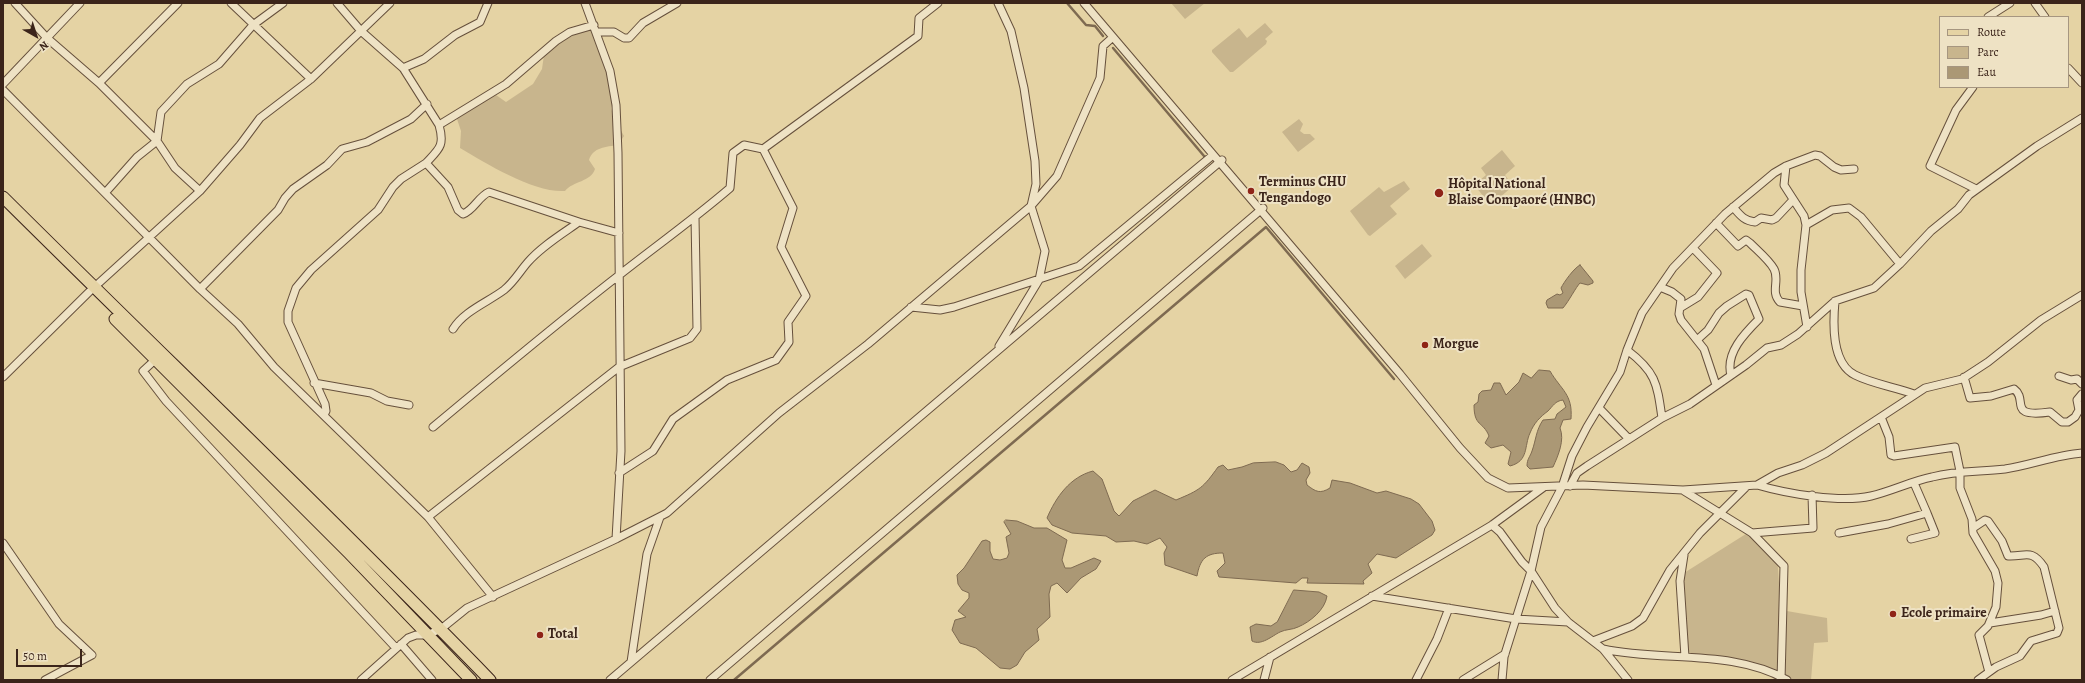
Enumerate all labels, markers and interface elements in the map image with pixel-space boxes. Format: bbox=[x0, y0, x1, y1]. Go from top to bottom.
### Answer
north arrow bbox=[16, 16, 56, 56]
legend bbox=[1939, 16, 2069, 88]
text: Route bbox=[1977, 24, 2006, 40]
text: N bbox=[36, 37, 52, 54]
text: Parc bbox=[1977, 44, 1999, 60]
text: Eau bbox=[1977, 64, 1996, 80]
place label: Terminus CHU Tengandogo bbox=[1259, 175, 1346, 208]
place label: Hôpital National Blaise Compaoré (HNBC) bbox=[1448, 177, 1595, 210]
marker: Terminus CHU Tengandogo bbox=[1246, 186, 1256, 196]
marker: Hôpital National Blaise Compaoré (HNBC) bbox=[1433, 187, 1445, 199]
place label: Morgue bbox=[1433, 337, 1479, 353]
marker: Morgue bbox=[1420, 340, 1430, 350]
place label: Ecole primaire bbox=[1901, 606, 1987, 622]
marker: Ecole primaire bbox=[1888, 609, 1898, 619]
place label: Total bbox=[548, 627, 578, 643]
marker: Total bbox=[535, 630, 545, 640]
scale bar bbox=[18, 641, 84, 667]
text: 50 m bbox=[23, 648, 47, 664]

